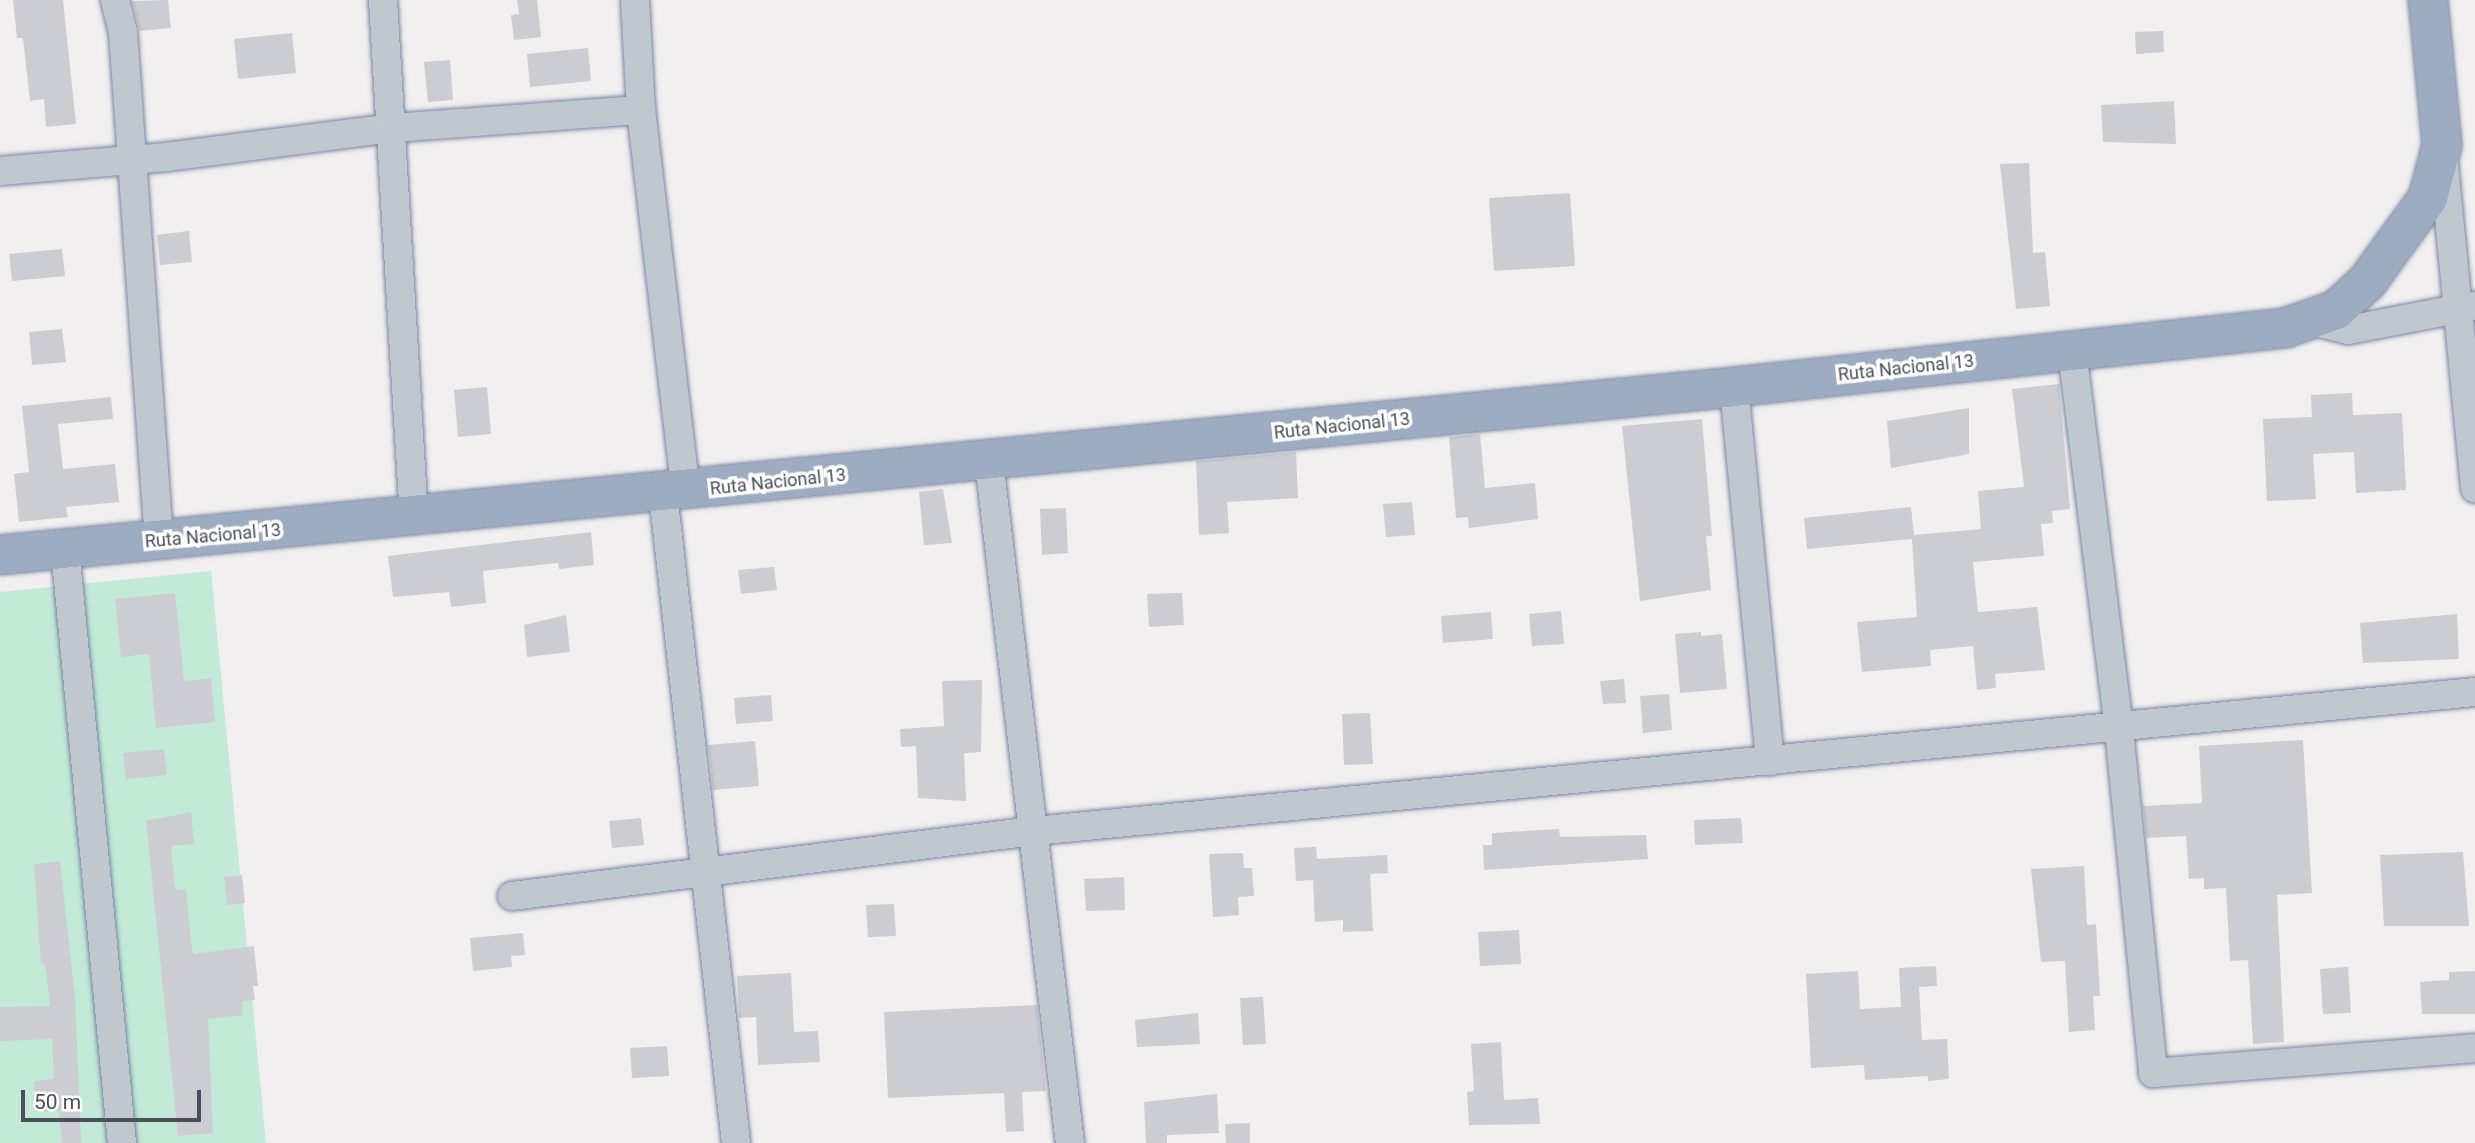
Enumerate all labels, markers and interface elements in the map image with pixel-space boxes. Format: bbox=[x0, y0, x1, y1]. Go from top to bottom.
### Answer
street label: Ruta Nacional 13 bbox=[1837, 350, 1975, 386]
street label: Ruta Nacional 13 bbox=[1273, 408, 1411, 444]
street label: Ruta Nacional 13 bbox=[709, 464, 847, 500]
street label: Ruta Nacional 13 bbox=[144, 519, 282, 553]
scale bar bbox=[24, 1076, 205, 1120]
text: 50 m bbox=[34, 1090, 81, 1114]

